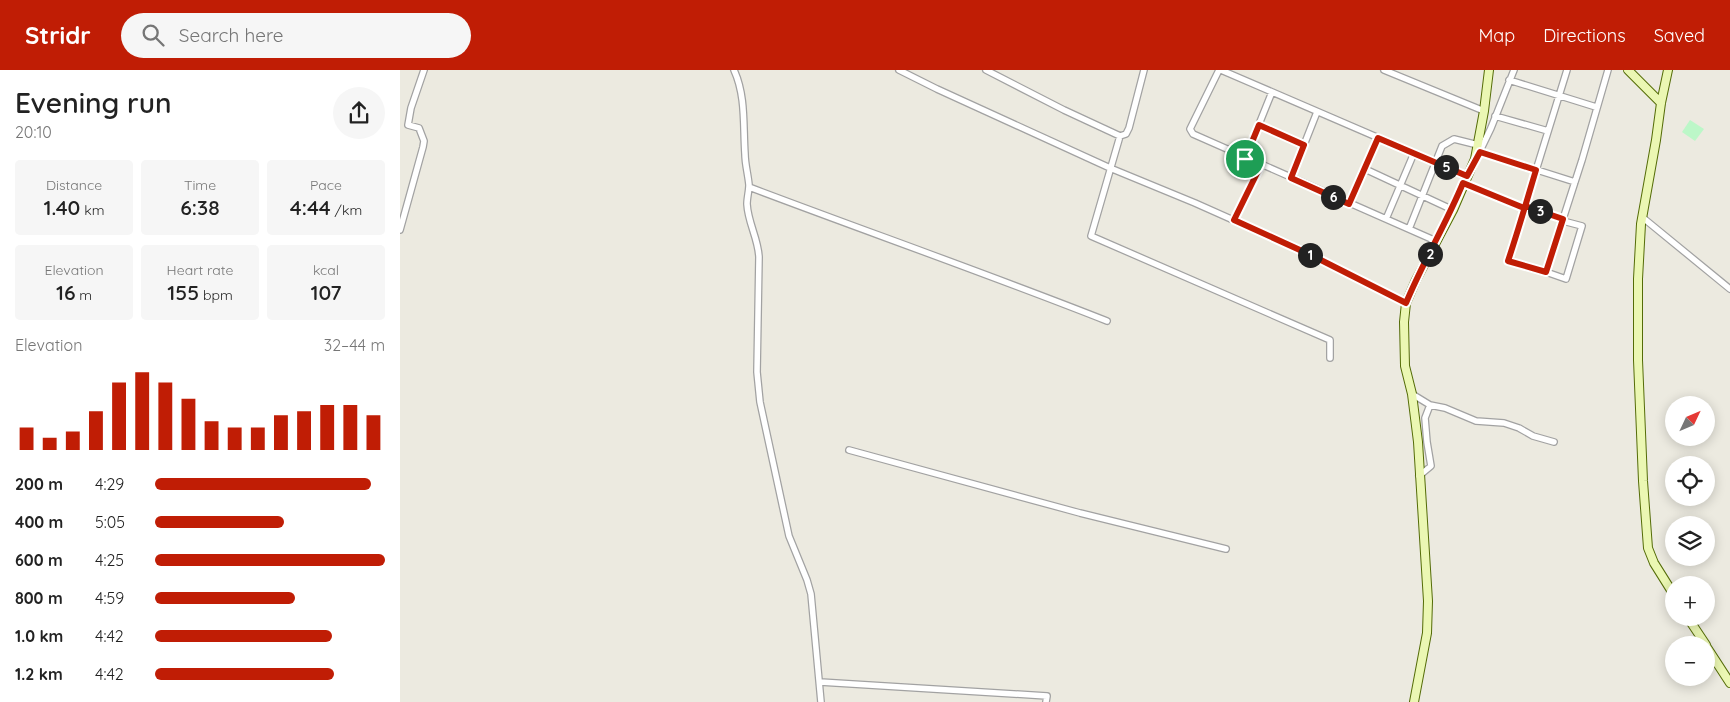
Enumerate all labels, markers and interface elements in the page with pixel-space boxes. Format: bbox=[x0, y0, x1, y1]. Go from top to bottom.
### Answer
search box bbox=[121, 13, 471, 58]
text: Stridr bbox=[25, 20, 91, 50]
icon: search bbox=[139, 21, 167, 49]
text: Search here bbox=[179, 23, 284, 47]
text: Map bbox=[1478, 24, 1515, 47]
text: Directions bbox=[1543, 24, 1626, 47]
text: Saved bbox=[1654, 24, 1705, 47]
text: Evening run bbox=[15, 85, 172, 120]
button: share bbox=[333, 87, 385, 139]
text: 20:10 bbox=[15, 122, 52, 142]
pin bbox=[1224, 138, 1266, 180]
icon: arrive bbox=[1231, 145, 1259, 173]
pin: 5 bbox=[1434, 154, 1458, 180]
text: 5 bbox=[1442, 158, 1451, 176]
text: Distance bbox=[46, 176, 102, 194]
text: Time bbox=[184, 176, 216, 194]
text: Pace bbox=[310, 176, 342, 194]
pin: 6 bbox=[1320, 184, 1346, 210]
text: 6 bbox=[1330, 188, 1337, 206]
text: 1.40 bbox=[44, 194, 80, 220]
text: 6:38 bbox=[180, 194, 220, 220]
text: 4:44 bbox=[290, 194, 331, 220]
pin: 3 bbox=[1528, 198, 1552, 224]
text: km bbox=[80, 201, 104, 219]
text: /km bbox=[331, 201, 362, 219]
text: 3 bbox=[1537, 202, 1544, 220]
pin: 1 bbox=[1298, 242, 1322, 268]
pin: 2 bbox=[1418, 242, 1442, 266]
text: 2 bbox=[1427, 245, 1434, 263]
text: 1 bbox=[1308, 246, 1313, 264]
text: Elevation bbox=[44, 261, 104, 279]
text: Heart rate bbox=[167, 261, 233, 279]
text: kcal bbox=[313, 261, 339, 279]
text: 16 bbox=[56, 279, 75, 305]
text: 155 bbox=[167, 279, 199, 305]
text: 107 bbox=[310, 279, 342, 305]
text: m bbox=[75, 286, 92, 304]
text: bpm bbox=[199, 286, 233, 304]
text: Elevation bbox=[15, 335, 82, 355]
text: 32–44 m bbox=[324, 335, 385, 355]
north arrow bbox=[1665, 396, 1715, 446]
map controls bbox=[1665, 396, 1715, 686]
button: locate bbox=[1665, 456, 1715, 506]
text: 200 m bbox=[15, 474, 63, 494]
text: 4:29 bbox=[95, 474, 124, 494]
text: 400 m bbox=[15, 512, 63, 532]
text: 5:05 bbox=[95, 512, 125, 532]
button: layers bbox=[1665, 516, 1715, 566]
text: 600 m bbox=[15, 550, 63, 570]
text: 4:25 bbox=[95, 550, 124, 570]
button: + bbox=[1665, 576, 1715, 626]
text: 800 m bbox=[15, 588, 63, 608]
text: 4:59 bbox=[95, 588, 124, 608]
text: 1.0 km bbox=[15, 626, 63, 646]
text: 4:42 bbox=[95, 626, 124, 646]
button: − bbox=[1665, 636, 1715, 686]
text: 1.2 km bbox=[15, 664, 63, 684]
text: 4:42 bbox=[95, 664, 124, 684]

